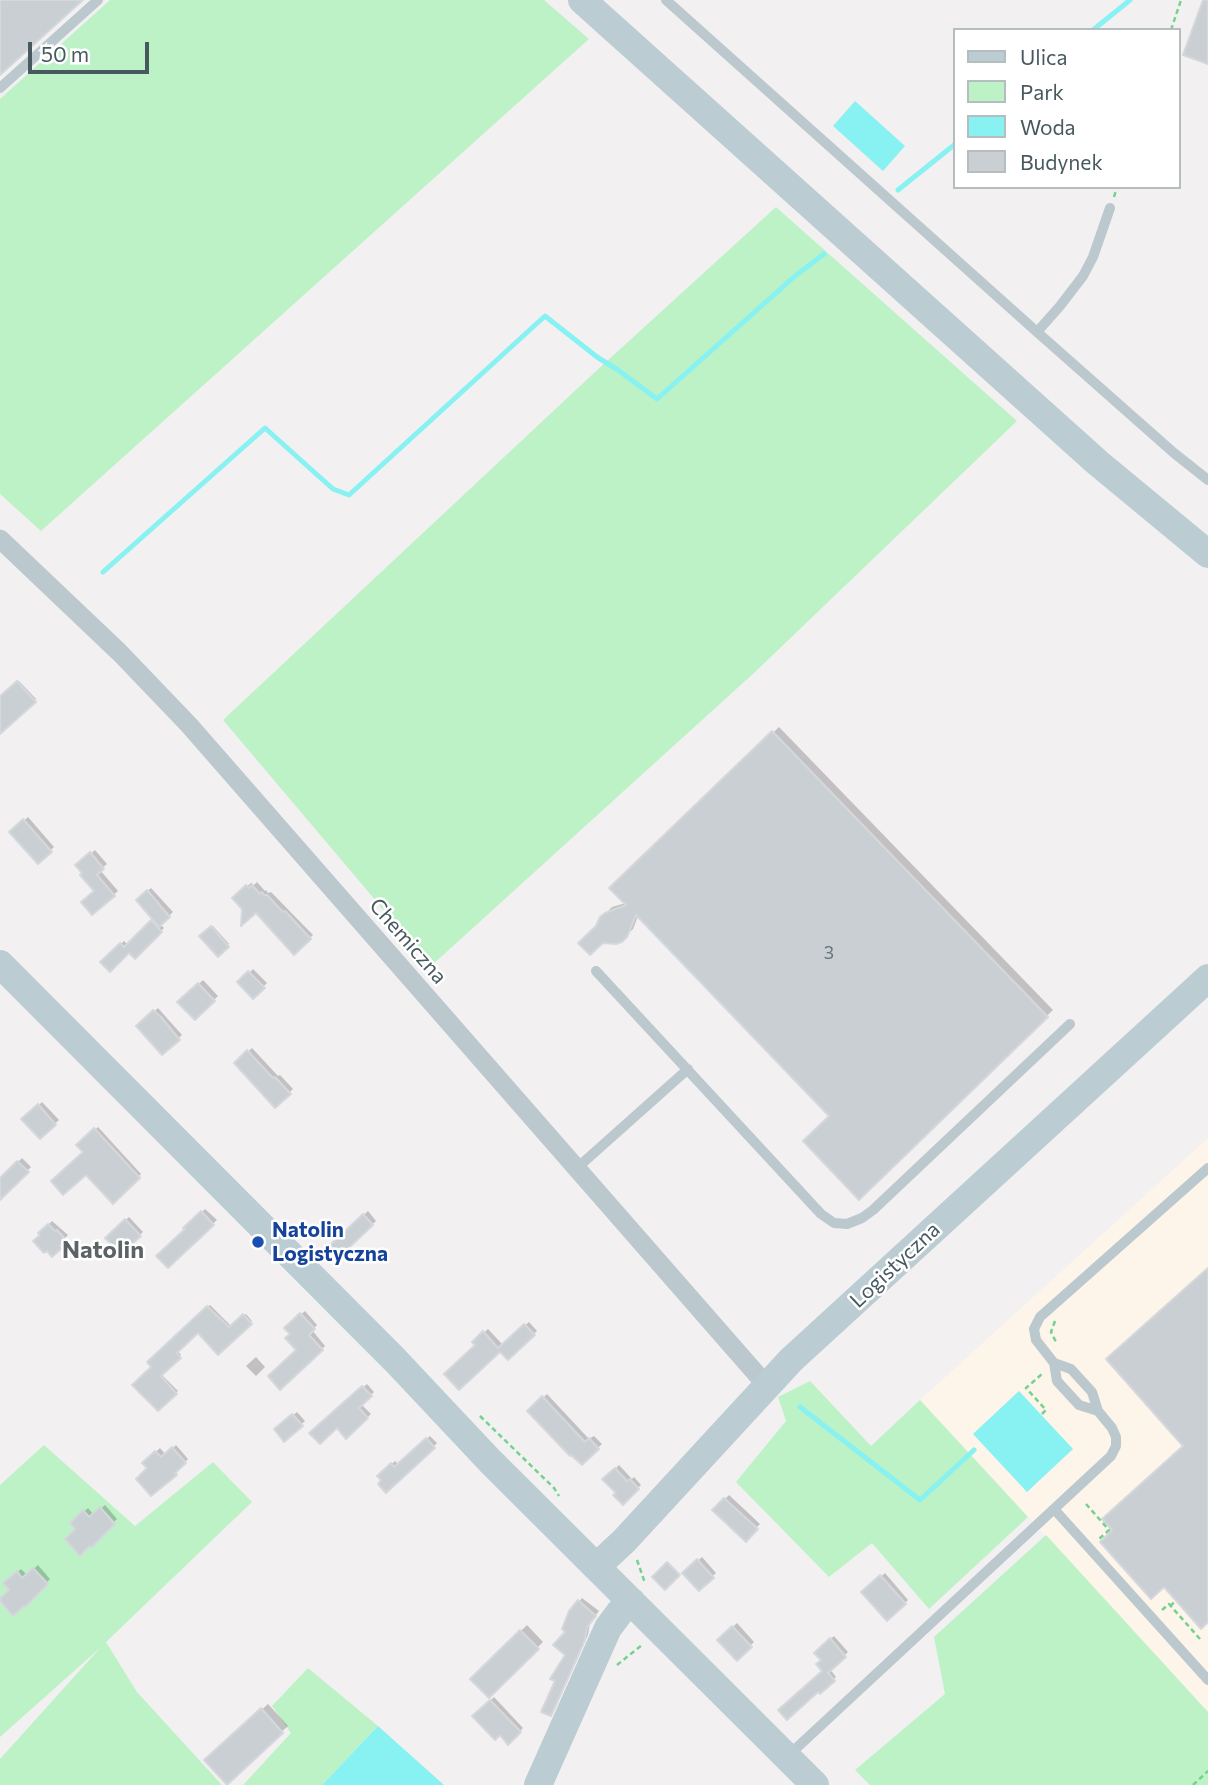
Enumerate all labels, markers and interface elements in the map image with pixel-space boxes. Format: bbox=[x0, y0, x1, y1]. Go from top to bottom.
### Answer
scale bar bbox=[32, 28, 152, 72]
legend bbox=[953, 28, 1180, 189]
text: 50 m bbox=[41, 41, 89, 66]
text: Ulica bbox=[1020, 44, 1067, 69]
text: Park bbox=[1020, 79, 1064, 104]
text: Woda bbox=[1020, 114, 1076, 139]
text: Budynek bbox=[1020, 149, 1103, 174]
street label: Chemiczna bbox=[364, 893, 452, 989]
house number: 3 bbox=[824, 942, 834, 964]
place label: Natolin Logistyczna bbox=[272, 1217, 388, 1267]
street label: Logistyczna bbox=[845, 1217, 945, 1313]
marker: Natolin Logistyczna bbox=[250, 1234, 266, 1250]
district label: Natolin bbox=[62, 1236, 144, 1264]

